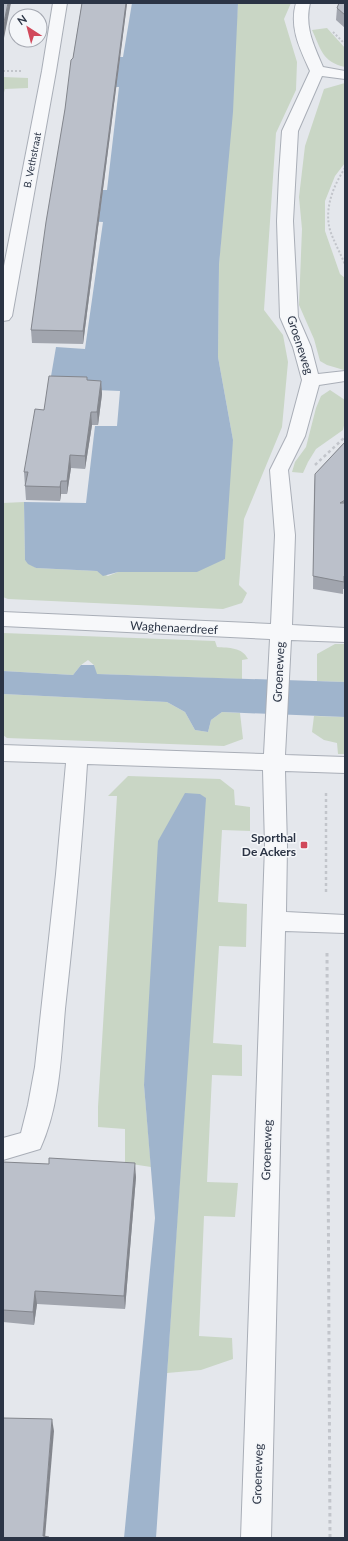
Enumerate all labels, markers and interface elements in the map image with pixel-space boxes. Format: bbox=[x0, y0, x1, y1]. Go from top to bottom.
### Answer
north arrow bbox=[8, 8, 48, 48]
text: N bbox=[15, 12, 29, 27]
street label: B. Vethstraat bbox=[21, 131, 43, 189]
street label: Groeneweg bbox=[284, 314, 317, 376]
street label: Waghenaerdreef bbox=[130, 618, 219, 637]
street label: Groeneweg bbox=[269, 641, 288, 703]
place label: Sporthal De Ackers bbox=[242, 830, 296, 859]
marker: Sporthal De Ackers bbox=[299, 840, 309, 850]
street label: Groeneweg bbox=[258, 1119, 275, 1181]
street label: Groeneweg bbox=[249, 1443, 266, 1505]

